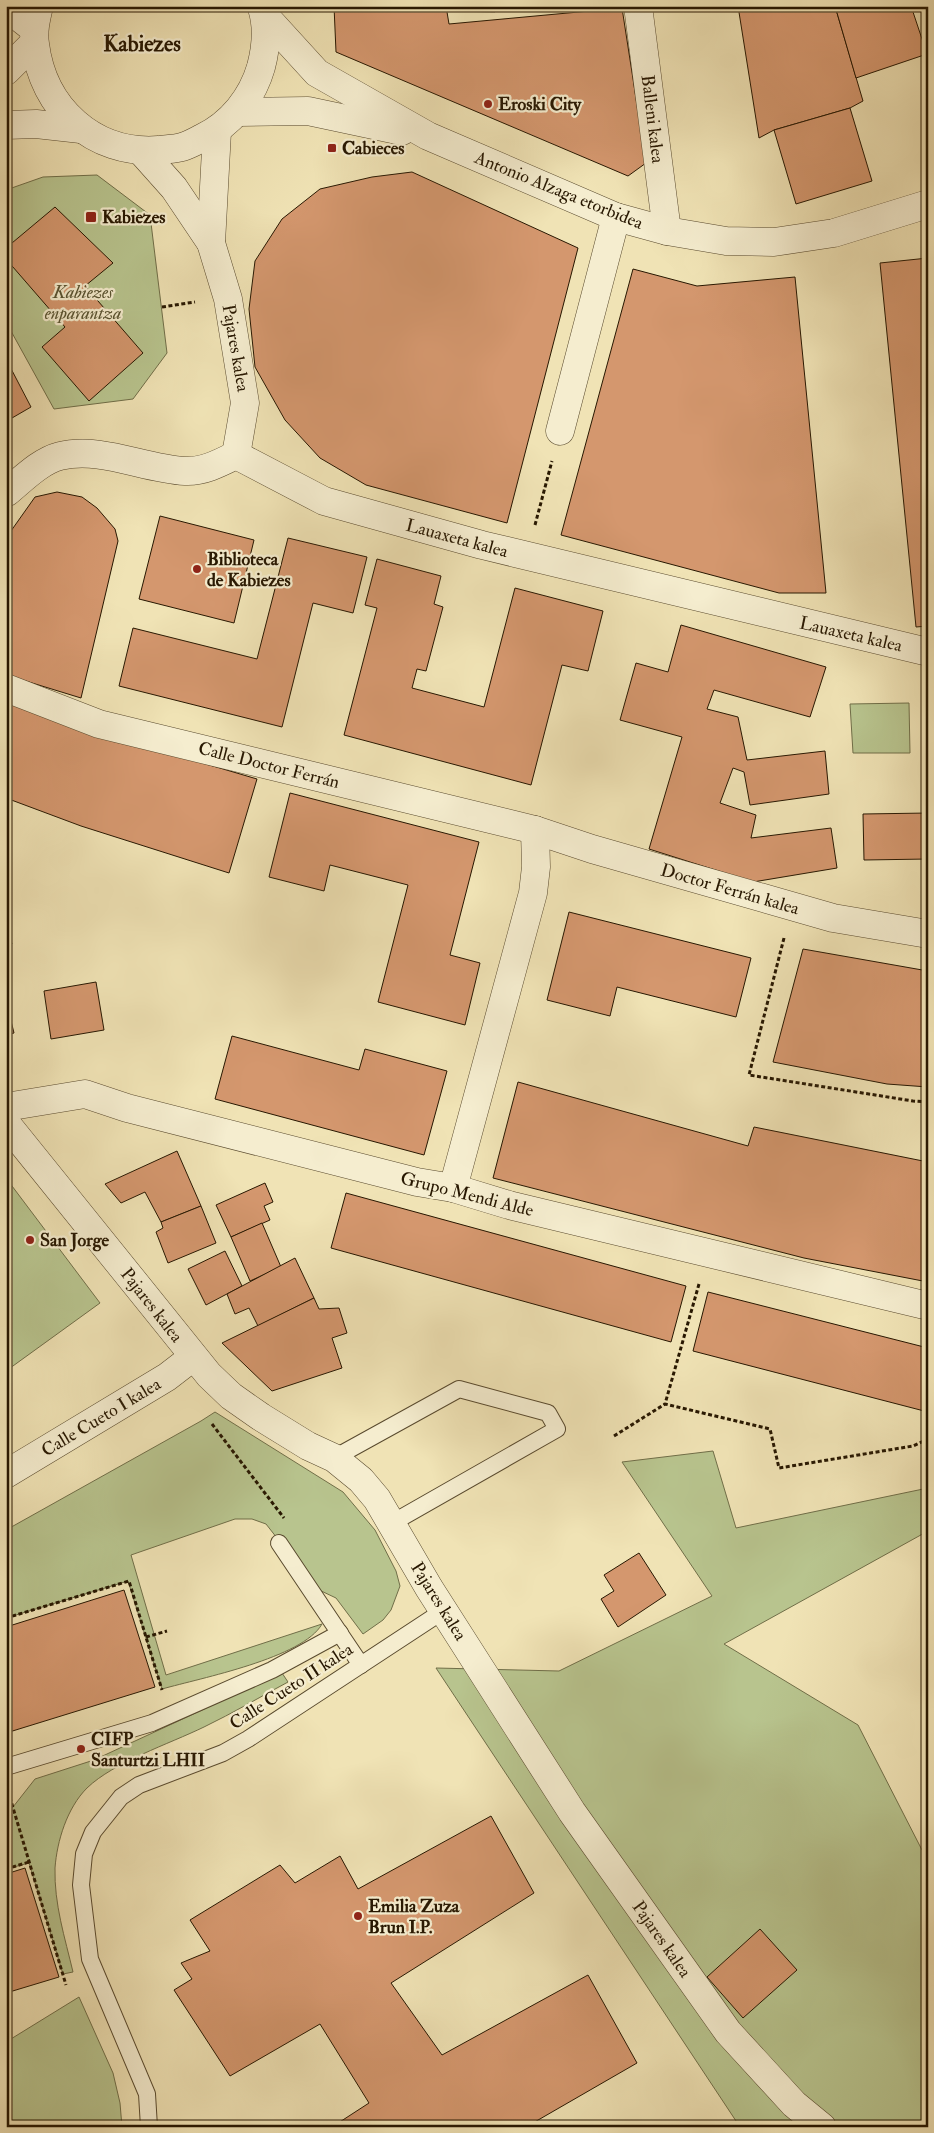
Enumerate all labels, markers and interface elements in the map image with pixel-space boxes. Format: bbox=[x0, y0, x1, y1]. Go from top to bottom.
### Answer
district label: Kabiezes bbox=[103, 30, 181, 58]
street label: Balleni kalea bbox=[636, 73, 669, 165]
place label: Eroski City bbox=[498, 93, 582, 116]
marker: Eroski City bbox=[482, 98, 494, 110]
place label: Cabieces bbox=[342, 137, 404, 160]
marker: Cabieces bbox=[326, 142, 338, 154]
street label: Antonio Alzaga etorbidea bbox=[470, 146, 647, 235]
place label: Kabiezes bbox=[102, 206, 165, 229]
marker: Kabiezes bbox=[84, 210, 98, 224]
park label: Kabiezes enparantza bbox=[45, 281, 121, 325]
street label: Pajares kalea bbox=[216, 302, 255, 394]
street label: Lauaxeta kalea bbox=[403, 514, 511, 563]
place label: Biblioteca de Kabiezes bbox=[207, 548, 291, 592]
marker: Biblioteca de Kabiezes bbox=[191, 563, 203, 575]
street label: Lauaxeta kalea bbox=[797, 611, 905, 658]
street label: Calle Doctor Ferrán bbox=[196, 737, 342, 794]
street label: Doctor Ferrán kalea bbox=[658, 859, 802, 920]
street label: Grupo Mendi Alde bbox=[398, 1167, 536, 1222]
place label: San Jorge bbox=[40, 1229, 110, 1252]
marker: San Jorge bbox=[24, 1234, 36, 1246]
street label: Pajares kalea bbox=[115, 1263, 188, 1348]
street label: Calle Cueto I kalea bbox=[37, 1372, 166, 1462]
street label: Pajares kalea bbox=[405, 1558, 472, 1645]
street label: Calle Cueto II kalea bbox=[225, 1638, 358, 1735]
place label: CIFP Santurtzi LHII bbox=[91, 1728, 205, 1772]
marker: CIFP Santurtzi LHII bbox=[75, 1743, 87, 1755]
place label: Emilia Zuza Brun I.P. bbox=[368, 1895, 460, 1939]
street label: Pajares kalea bbox=[627, 1896, 697, 1983]
marker: Emilia Zuza Brun I.P. bbox=[352, 1910, 364, 1922]

